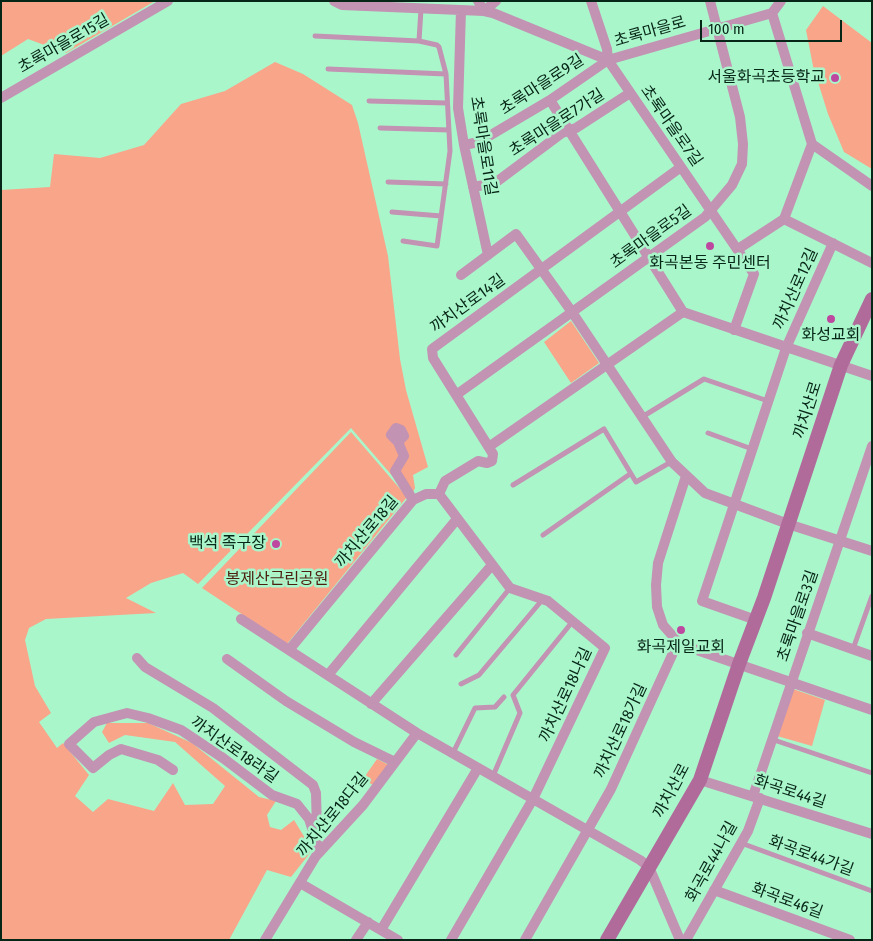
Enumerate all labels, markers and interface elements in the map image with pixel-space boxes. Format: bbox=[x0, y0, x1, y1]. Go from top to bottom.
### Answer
street label: 초록마을로15길 bbox=[15, 10, 113, 78]
scale bar bbox=[703, 10, 846, 42]
street label: 초록마을로 bbox=[612, 13, 688, 51]
text: 100 m bbox=[708, 20, 745, 38]
street label: 초록마을로9길 bbox=[496, 51, 588, 119]
place label: 서울화곡초등학교 bbox=[707, 68, 825, 88]
marker: 서울화곡초등학교 bbox=[829, 72, 841, 84]
street label: 초록마을로7길 bbox=[636, 82, 706, 170]
street label: 초록마을로7가길 bbox=[506, 85, 608, 161]
street label: 초록마을로11길 bbox=[466, 95, 500, 197]
street label: 초록마을로5길 bbox=[607, 201, 695, 273]
marker: 화곡본동 주민센터 bbox=[704, 240, 716, 252]
street label: 까치산로12길 bbox=[770, 245, 822, 333]
place label: 화곡본동 주민센터 bbox=[649, 254, 771, 274]
street label: 까치산로14길 bbox=[427, 270, 509, 338]
marker: 화성교회 bbox=[825, 313, 837, 325]
place label: 화성교회 bbox=[802, 326, 860, 346]
street label: 까치산로 bbox=[790, 379, 826, 441]
street label: 까치산로18길 bbox=[331, 492, 403, 572]
place label: 백석 족구장 bbox=[189, 534, 266, 554]
marker: 백석 족구장 bbox=[270, 538, 282, 550]
street label: 초록마을로3길 bbox=[773, 568, 823, 664]
park label: 봉제산근린공원 bbox=[225, 570, 329, 590]
marker: 화곡제일교회 bbox=[675, 624, 687, 636]
place label: 화곡제일교회 bbox=[637, 638, 725, 658]
street label: 까치산로18나길 bbox=[536, 644, 596, 746]
street label: 까치산로18가길 bbox=[591, 680, 651, 782]
street label: 까치산로18라길 bbox=[186, 713, 282, 787]
street label: 까치산로 bbox=[650, 760, 694, 822]
street label: 까치산로18다길 bbox=[293, 769, 373, 861]
street label: 화곡로44길 bbox=[752, 771, 828, 813]
street label: 화곡로44나길 bbox=[682, 818, 742, 906]
street label: 화곡로44가길 bbox=[766, 832, 856, 880]
street label: 화곡로46길 bbox=[749, 879, 825, 923]

